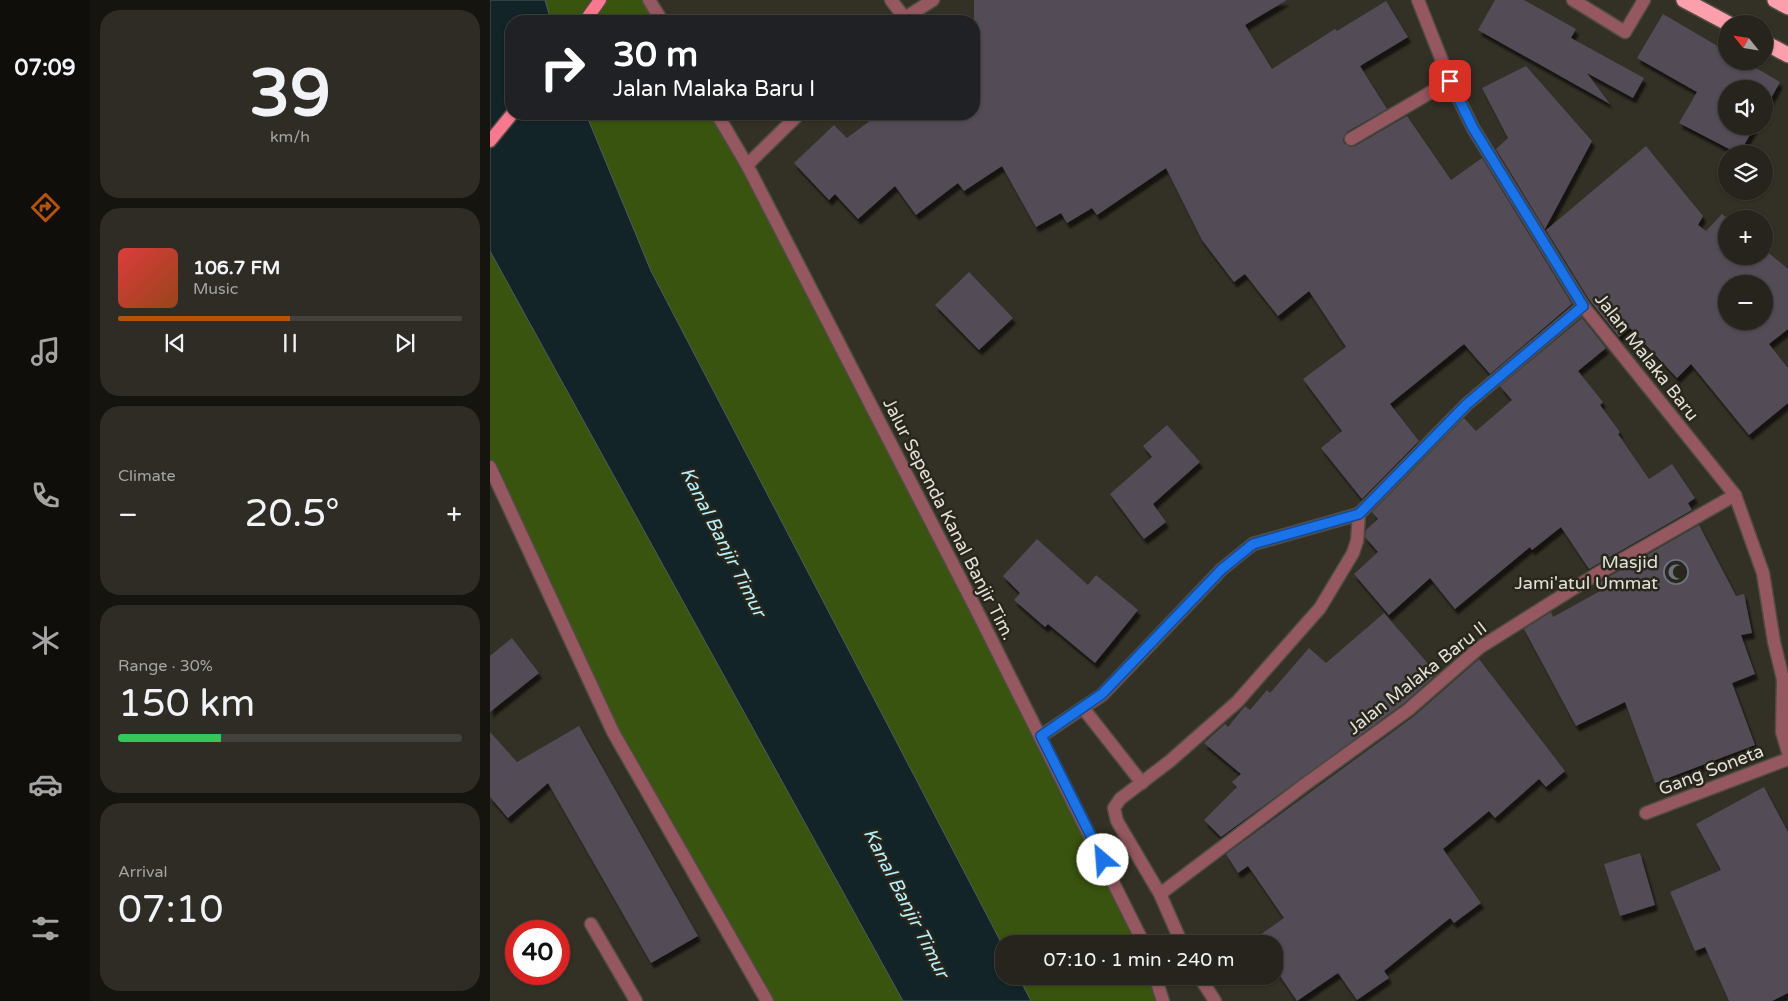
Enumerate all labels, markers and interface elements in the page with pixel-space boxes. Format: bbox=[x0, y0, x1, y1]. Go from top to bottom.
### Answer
north arrow bbox=[1718, 15, 1772, 70]
map controls bbox=[1718, 15, 1773, 330]
text: 30 m bbox=[613, 34, 698, 76]
icon: right bbox=[530, 35, 595, 100]
text: 07:09 bbox=[15, 55, 75, 81]
text: 39 bbox=[249, 55, 331, 134]
pin bbox=[1429, 60, 1471, 102]
icon: arrive bbox=[1436, 67, 1464, 95]
text: Jalan Malaka Baru I bbox=[613, 76, 815, 102]
button: sound bbox=[1718, 80, 1773, 135]
text: km/h bbox=[270, 127, 310, 147]
button: layers bbox=[1718, 145, 1773, 200]
icon: directions bbox=[28, 190, 63, 225]
button: + bbox=[1718, 210, 1773, 265]
text: 106.7 FM bbox=[193, 257, 280, 279]
button: − bbox=[1718, 275, 1773, 330]
text: Music bbox=[193, 279, 238, 299]
street label: Jalan Malaka Baru bbox=[1590, 289, 1704, 425]
icon: previous bbox=[161, 329, 189, 357]
icon: pause bbox=[276, 329, 304, 357]
icon: next bbox=[391, 329, 419, 357]
icon: music bbox=[28, 334, 63, 369]
street label: Jalur Sependa Kanal Banjir Tim. bbox=[878, 394, 1020, 644]
water label: Kanal Banjir Timur bbox=[676, 464, 771, 623]
text: Climate bbox=[118, 466, 176, 486]
icon: phone bbox=[28, 478, 63, 513]
text: 20.5° bbox=[245, 491, 340, 537]
text: − bbox=[118, 498, 138, 532]
text: + bbox=[446, 498, 462, 532]
place label: Masjid Jami'atul Ummat bbox=[1514, 551, 1658, 594]
mosque icon: Masjid Jami'atul Ummat bbox=[1663, 559, 1689, 585]
street label: Jalan Malaka Baru II bbox=[1343, 617, 1491, 739]
icon: climate bbox=[28, 623, 63, 658]
text: Range · 30% bbox=[118, 656, 213, 676]
text: 150 km bbox=[118, 681, 255, 727]
street label: Gang Soneta bbox=[1655, 740, 1767, 800]
icon: car bbox=[28, 767, 63, 802]
water label: Kanal Banjir Timur bbox=[859, 825, 954, 984]
position arrow bbox=[1076, 833, 1128, 885]
text: Arrival bbox=[118, 862, 167, 882]
text: 07:10 bbox=[118, 887, 223, 933]
icon: filters bbox=[28, 911, 63, 946]
speed limit sign: 40 bbox=[505, 920, 570, 985]
text: 07:10 · 1 min · 240 m bbox=[1043, 949, 1235, 971]

